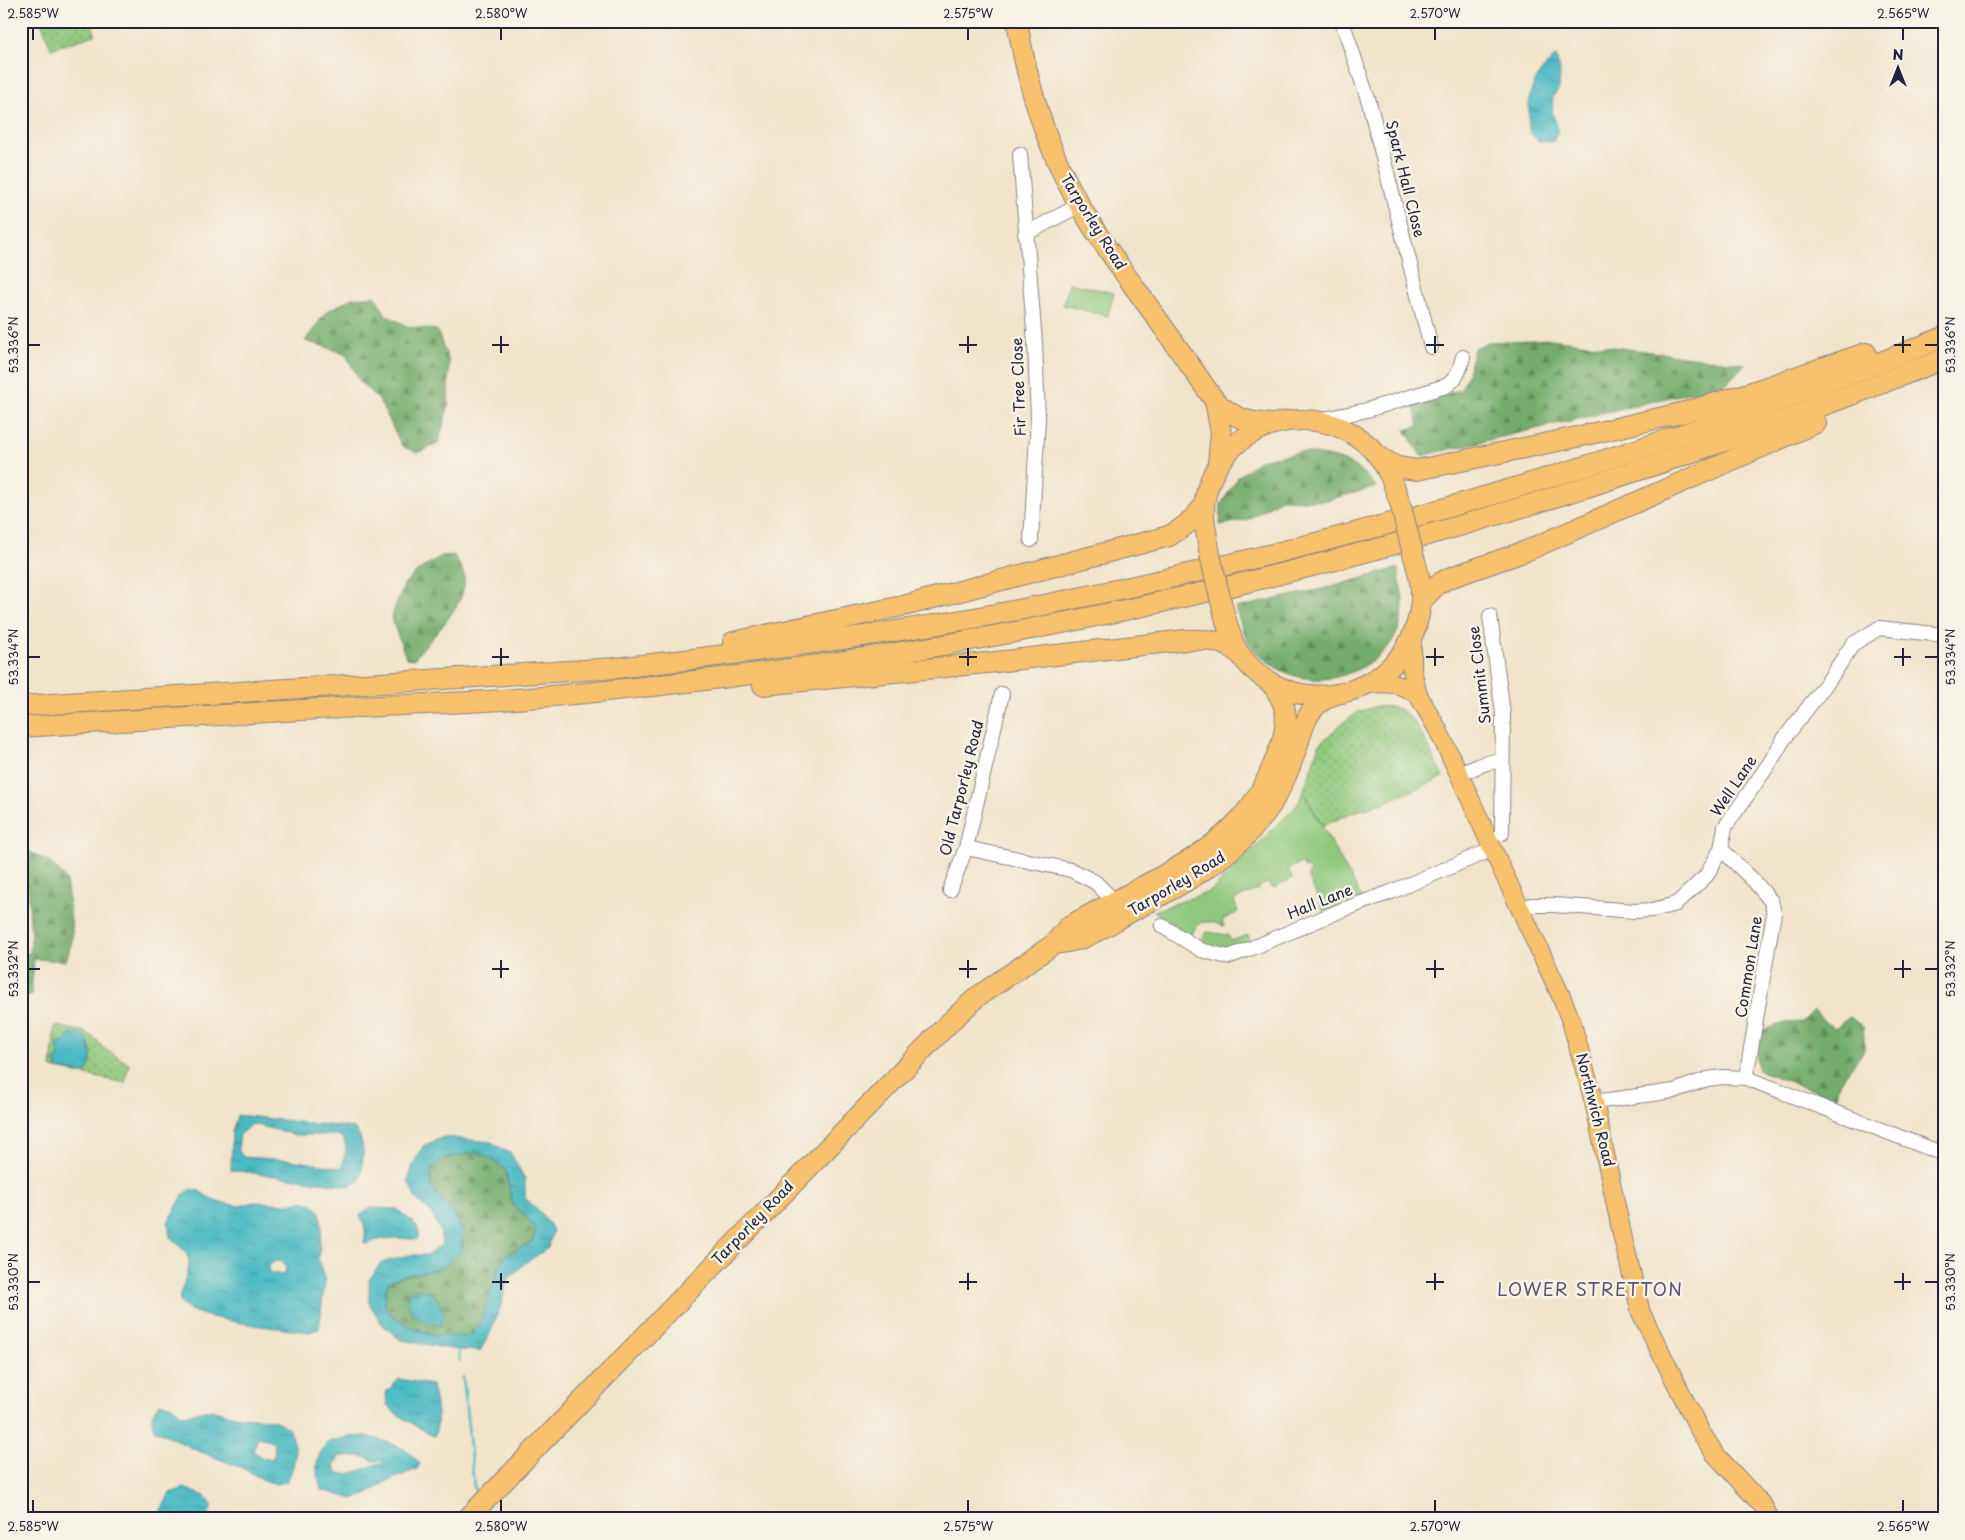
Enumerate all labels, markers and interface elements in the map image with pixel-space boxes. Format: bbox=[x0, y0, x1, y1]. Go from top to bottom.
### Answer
text: 2.585°W bbox=[7, 4, 59, 22]
text: 2.580°W bbox=[475, 4, 528, 22]
text: 2.575°W bbox=[943, 4, 994, 22]
text: 2.570°W bbox=[1409, 4, 1461, 22]
text: 2.565°W bbox=[1877, 4, 1930, 22]
north arrow bbox=[1872, 42, 1922, 92]
text: N bbox=[1892, 44, 1904, 65]
street label: Spark Hall Close bbox=[1381, 118, 1432, 240]
street label: Tarporley Road bbox=[1055, 169, 1133, 274]
text: 53.336°N bbox=[4, 316, 22, 374]
text: 53.336°N bbox=[1941, 316, 1959, 374]
street label: Fir Tree Close bbox=[1004, 337, 1031, 437]
street label: Summit Close bbox=[1461, 625, 1496, 725]
text: 53.334°N bbox=[4, 629, 22, 685]
text: 53.334°N bbox=[1941, 629, 1959, 685]
street label: Old Tarporley Road bbox=[933, 717, 989, 858]
street label: Well Lane bbox=[1704, 750, 1762, 820]
street label: Tarporley Road bbox=[1123, 845, 1229, 921]
street label: Hall Lane bbox=[1283, 877, 1356, 924]
street label: Common Lane bbox=[1728, 914, 1767, 1019]
text: 53.332°N bbox=[4, 940, 22, 998]
text: 53.332°N bbox=[1941, 940, 1959, 998]
street label: Northwich Road bbox=[1571, 1050, 1622, 1169]
street label: Tarporley Road bbox=[706, 1175, 798, 1269]
text: 53.330°N bbox=[4, 1253, 22, 1311]
text: 53.330°N bbox=[1941, 1253, 1959, 1311]
district label: LOWER STRETTON bbox=[1497, 1275, 1683, 1302]
text: 2.585°W bbox=[7, 1517, 59, 1535]
text: 2.580°W bbox=[475, 1517, 528, 1535]
text: 2.575°W bbox=[943, 1517, 994, 1535]
text: 2.570°W bbox=[1409, 1517, 1461, 1535]
text: 2.565°W bbox=[1877, 1517, 1930, 1535]

